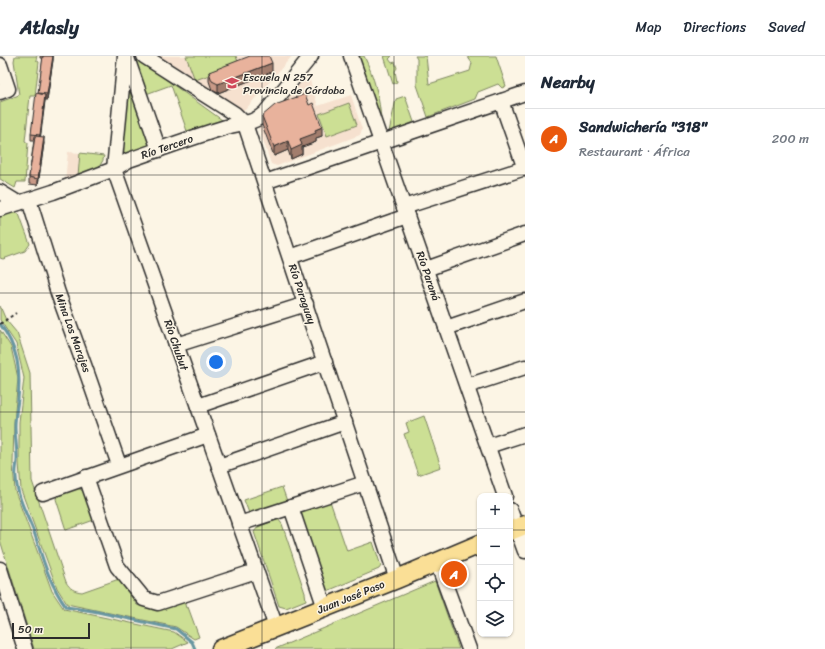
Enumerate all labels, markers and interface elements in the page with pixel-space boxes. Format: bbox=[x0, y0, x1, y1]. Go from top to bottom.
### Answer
text: Atlasly bbox=[20, 11, 79, 44]
text: Map bbox=[635, 15, 661, 40]
text: Directions bbox=[683, 15, 746, 40]
text: Saved bbox=[768, 15, 805, 40]
text: Nearby bbox=[541, 67, 595, 97]
place label: Escuela N 257 Provincia de Córdoba bbox=[243, 68, 345, 100]
school or university icon: Escuela N 257 Provincia de Córdoba bbox=[224, 75, 240, 91]
text: Sandwichería "318" bbox=[579, 114, 707, 140]
text: A bbox=[550, 127, 558, 150]
text: 200 m bbox=[772, 127, 809, 150]
street label: Río Tercero bbox=[138, 129, 196, 165]
text: Restaurant · África bbox=[579, 140, 690, 163]
street label: Río Paraná bbox=[411, 249, 446, 304]
street label: Río Paraguay bbox=[283, 261, 321, 327]
street label: Mina Los Marajes bbox=[50, 291, 96, 376]
street label: Río Chubut bbox=[158, 317, 194, 374]
your location bbox=[206, 352, 226, 372]
map controls bbox=[477, 493, 513, 637]
button: + bbox=[477, 493, 513, 529]
button: − bbox=[477, 529, 513, 565]
pin: A bbox=[441, 559, 467, 589]
button: locate bbox=[477, 565, 513, 601]
street label: Juan José Paso bbox=[313, 575, 388, 620]
button: layers bbox=[477, 601, 513, 637]
text: 50 m bbox=[18, 620, 43, 639]
scale bar bbox=[12, 621, 90, 640]

